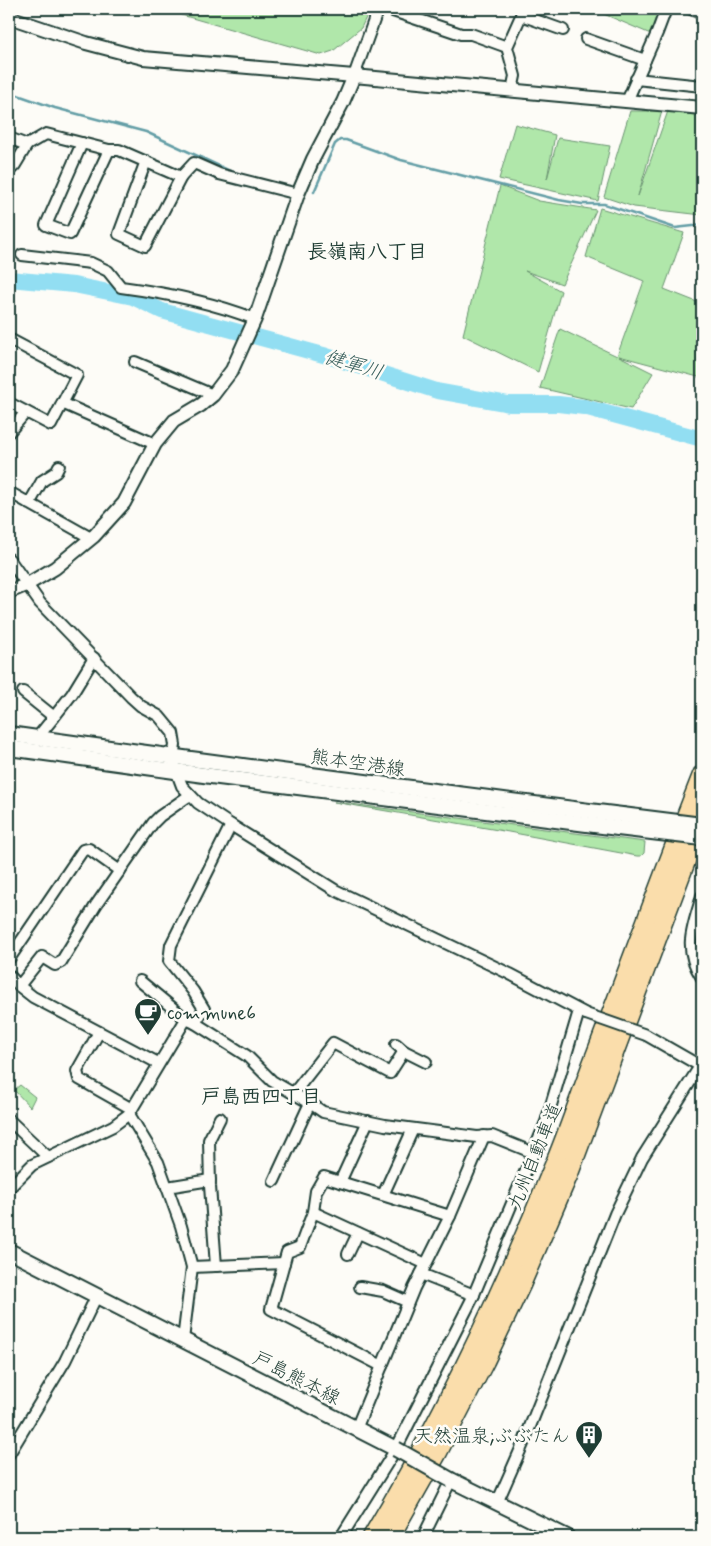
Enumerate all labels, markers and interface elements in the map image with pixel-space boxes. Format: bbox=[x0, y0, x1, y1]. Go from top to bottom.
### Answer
district label: 長嶺南八丁目 bbox=[307, 239, 427, 266]
water label: 健軍川 bbox=[321, 344, 386, 387]
street label: 熊本空港線 bbox=[309, 744, 407, 782]
cafe icon: commune6 bbox=[133, 997, 163, 1036]
place label: commune6 bbox=[167, 1001, 256, 1026]
district label: 戸島西四丁目 bbox=[201, 1084, 321, 1111]
street label: 九州自動車道 bbox=[502, 1099, 568, 1214]
street label: 戸島熊本線 bbox=[248, 1346, 344, 1411]
building icon: 天然温泉;ぶぶたん bbox=[574, 1420, 604, 1459]
place label: 天然温泉;ぶぶたん bbox=[414, 1424, 570, 1449]

